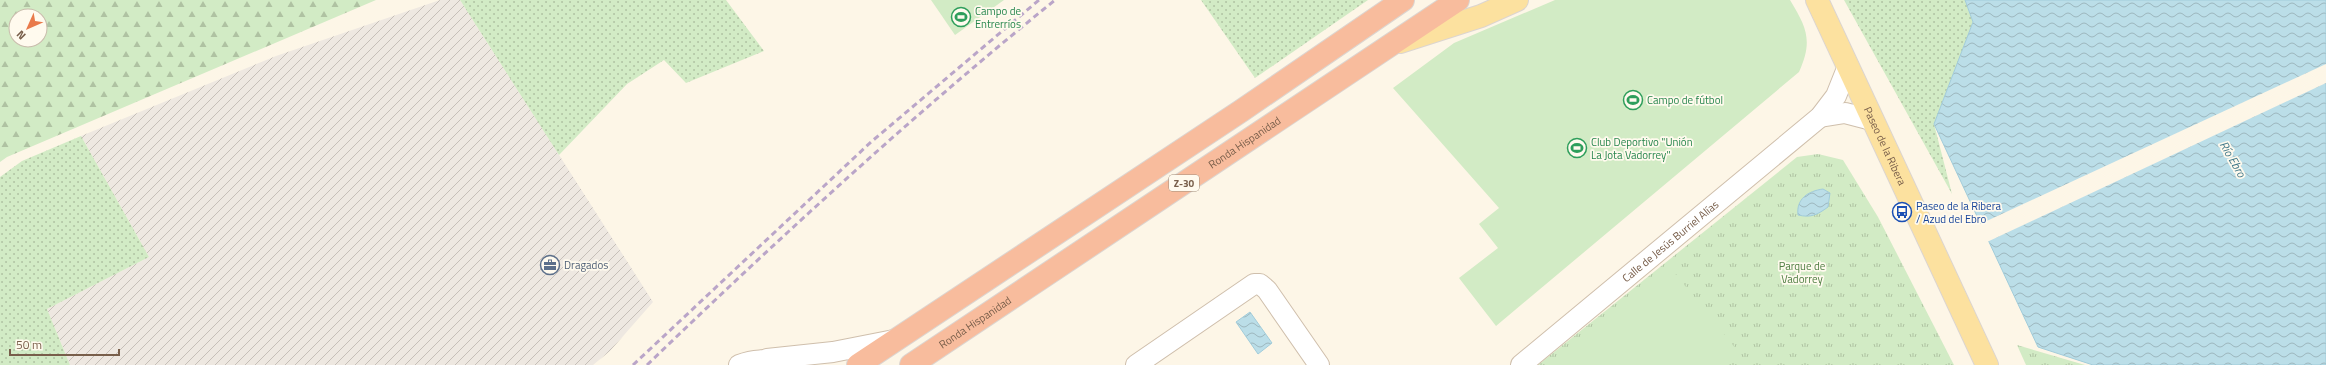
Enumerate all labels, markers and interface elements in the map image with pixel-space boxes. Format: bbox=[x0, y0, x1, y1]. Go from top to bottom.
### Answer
place label: Campo de Entrerríos bbox=[975, 3, 1022, 32]
sports icon: Campo de Entrerríos bbox=[950, 6, 972, 28]
north arrow bbox=[8, 8, 48, 48]
text: N bbox=[13, 27, 29, 43]
sports icon: Campo de fútbol bbox=[1622, 89, 1644, 111]
place label: Campo de fútbol bbox=[1647, 92, 1723, 108]
street label: Paseo de la Ribera bbox=[1860, 104, 1910, 188]
street label: Ronda Hispanidad bbox=[1205, 112, 1284, 172]
place label: Club Deportivo "Unión La Jota Vadorrey" bbox=[1591, 134, 1693, 163]
sports icon: Club Deportivo "Unión La Jota Vadorrey" bbox=[1566, 137, 1588, 159]
water label: Río Ebro bbox=[2215, 137, 2252, 182]
road number: Z-30 bbox=[1169, 175, 1199, 191]
street label: Calle de Jesús Burriel Alías bbox=[1619, 196, 1722, 286]
place label: Paseo de la Ribera / Azud del Ebro bbox=[1916, 198, 2001, 227]
bus stop icon: Paseo de la Ribera / Azud del Ebro bbox=[1891, 201, 1913, 223]
office icon: Dragados bbox=[539, 254, 561, 276]
place label: Dragados bbox=[564, 257, 608, 273]
park label: Parque de Vadorrey bbox=[1779, 258, 1826, 287]
street label: Ronda Hispanidad bbox=[936, 292, 1015, 352]
scale bar bbox=[10, 331, 119, 357]
text: 50 m bbox=[16, 335, 42, 354]

